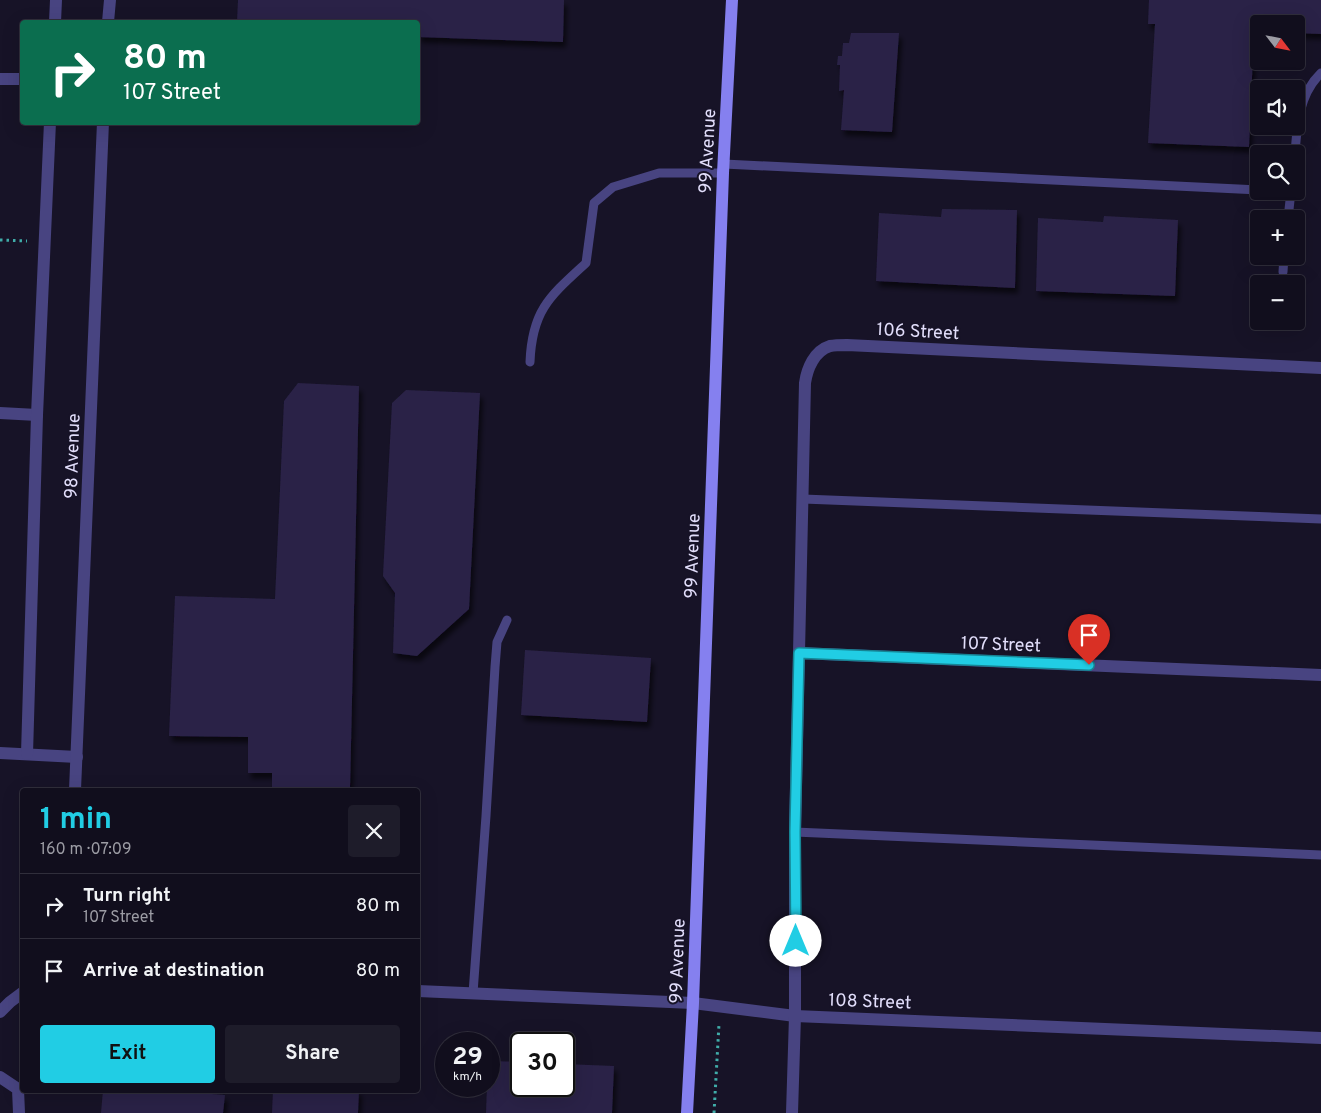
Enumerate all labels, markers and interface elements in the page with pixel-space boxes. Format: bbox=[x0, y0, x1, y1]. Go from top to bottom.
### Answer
north arrow bbox=[1250, 15, 1305, 70]
map controls bbox=[1250, 15, 1305, 330]
text: 80 m bbox=[123, 37, 207, 81]
icon: right bbox=[40, 40, 105, 105]
text: 107 Street bbox=[123, 80, 221, 107]
button: sound bbox=[1250, 80, 1305, 135]
street label: 99 Avenue bbox=[695, 108, 722, 194]
button: search bbox=[1250, 145, 1305, 200]
button: + bbox=[1250, 210, 1305, 265]
button: − bbox=[1250, 275, 1305, 330]
street label: 106 Street bbox=[876, 319, 960, 346]
street label: 98 Avenue bbox=[61, 413, 86, 499]
street label: 99 Avenue bbox=[681, 513, 706, 599]
pin bbox=[1068, 614, 1110, 665]
icon: arrive bbox=[1075, 621, 1103, 649]
street label: 107 Street bbox=[960, 633, 1041, 658]
text: 1 min bbox=[40, 802, 112, 839]
button: close bbox=[348, 805, 400, 857]
text: 160 m · 07:09 bbox=[40, 840, 132, 860]
text: Turn right bbox=[83, 884, 171, 908]
icon: right bbox=[40, 892, 68, 920]
text: 80 m bbox=[356, 894, 400, 918]
text: 107 Street bbox=[83, 908, 154, 928]
position arrow bbox=[769, 914, 821, 966]
street label: 99 Avenue bbox=[666, 918, 691, 1004]
icon: arrive bbox=[40, 957, 68, 985]
text: Arrive at destination bbox=[83, 959, 264, 983]
text: 80 m bbox=[356, 959, 400, 983]
street label: 108 Street bbox=[828, 990, 912, 1015]
button: Exit bbox=[40, 1025, 215, 1083]
button: Share bbox=[225, 1025, 400, 1083]
speed limit sign: 30 bbox=[510, 1032, 575, 1097]
text: 29 bbox=[452, 1042, 483, 1074]
text: km/h bbox=[453, 1069, 482, 1085]

